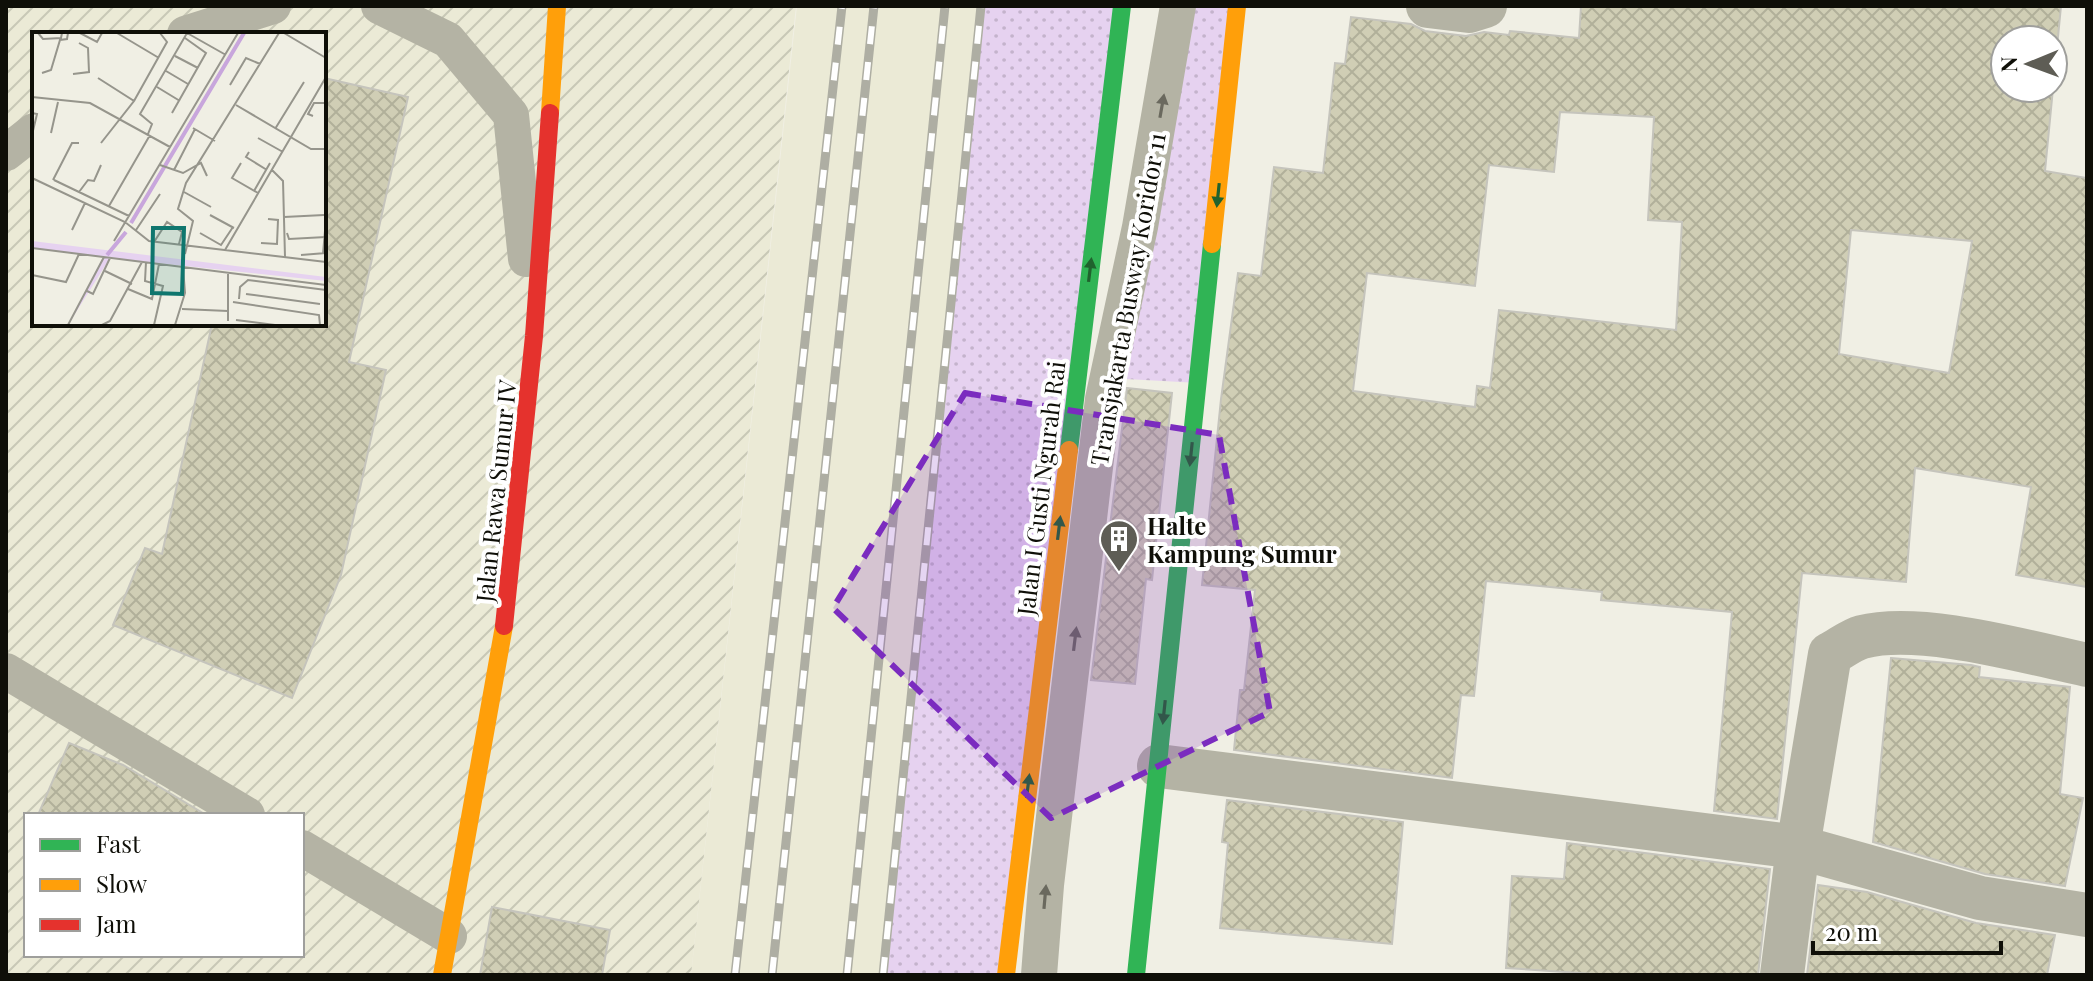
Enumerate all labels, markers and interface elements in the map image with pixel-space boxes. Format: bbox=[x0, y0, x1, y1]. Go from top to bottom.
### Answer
north arrow bbox=[1989, 24, 2069, 104]
inset map bbox=[32, 32, 326, 326]
text: N bbox=[1993, 56, 2023, 73]
one-way arrow bbox=[1156, 94, 1168, 119]
street label: Transjakarta Busway Koridor 11 bbox=[1082, 130, 1172, 468]
one-way arrow bbox=[1211, 183, 1224, 208]
one-way arrow bbox=[1084, 257, 1097, 282]
street label: Jalan I Gusti Ngurah Rai bbox=[1008, 359, 1071, 618]
street label: Jalan Rawa Sumur IV bbox=[467, 377, 523, 605]
one-way arrow bbox=[1185, 442, 1198, 467]
place label: Halte Kampung Sumur bbox=[1147, 509, 1337, 569]
one-way arrow bbox=[1053, 515, 1066, 540]
building icon: Halte Kampung Sumur bbox=[1098, 518, 1140, 573]
one-way arrow bbox=[1069, 626, 1082, 651]
one-way arrow bbox=[1158, 700, 1171, 725]
one-way arrow bbox=[1022, 773, 1035, 798]
legend bbox=[24, 813, 304, 957]
text: Fast bbox=[96, 827, 141, 859]
text: Slow bbox=[96, 867, 148, 899]
one-way arrow bbox=[1038, 884, 1051, 909]
scale bar bbox=[1813, 905, 2001, 955]
text: Jam bbox=[95, 907, 137, 939]
text: 20 m bbox=[1825, 915, 1878, 947]

